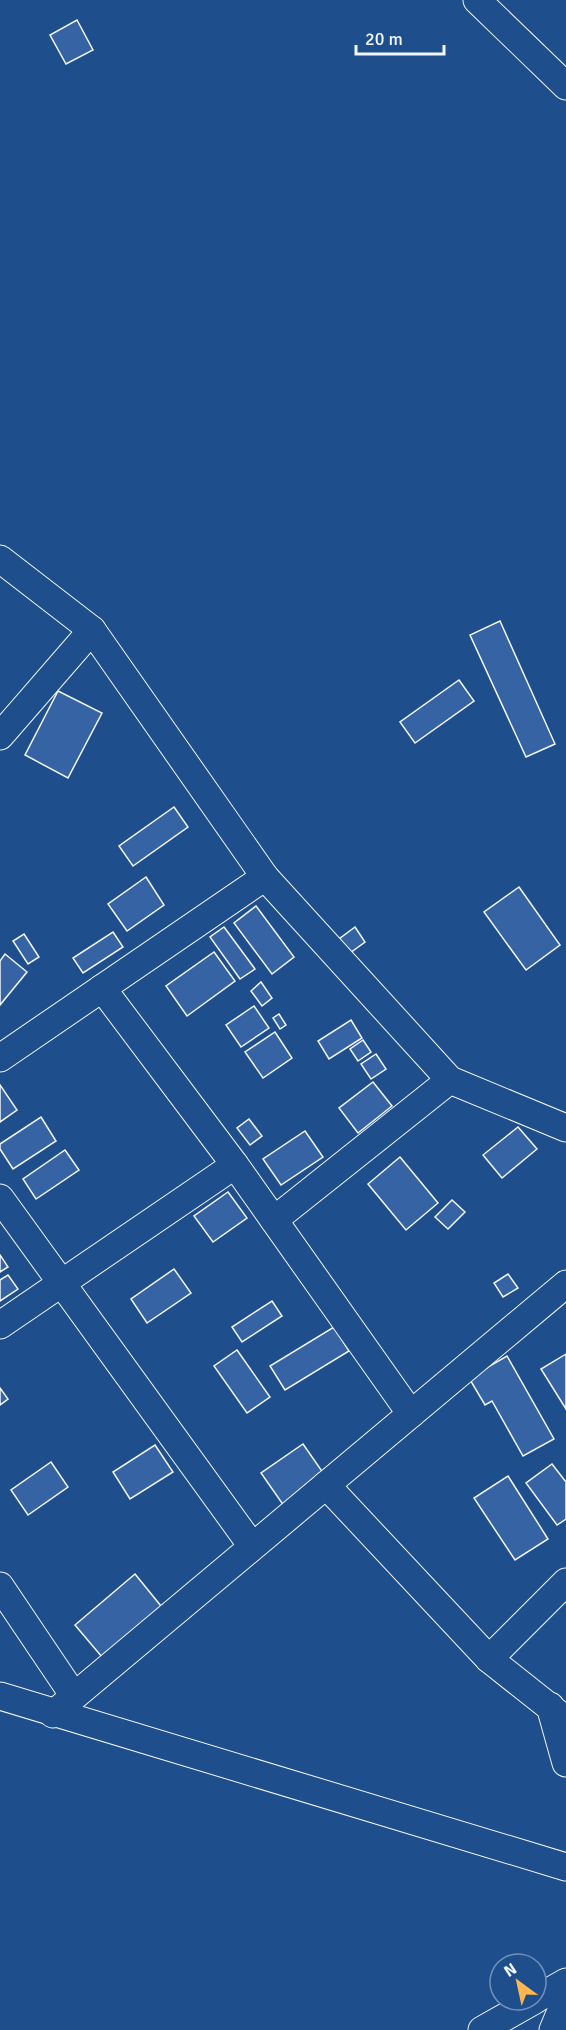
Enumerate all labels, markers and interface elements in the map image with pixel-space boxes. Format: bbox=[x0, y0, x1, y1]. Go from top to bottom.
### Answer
scale bar bbox=[356, 18, 444, 56]
text: 20 m bbox=[365, 28, 403, 50]
north arrow bbox=[488, 1952, 548, 2012]
text: N bbox=[500, 1959, 520, 1982]

